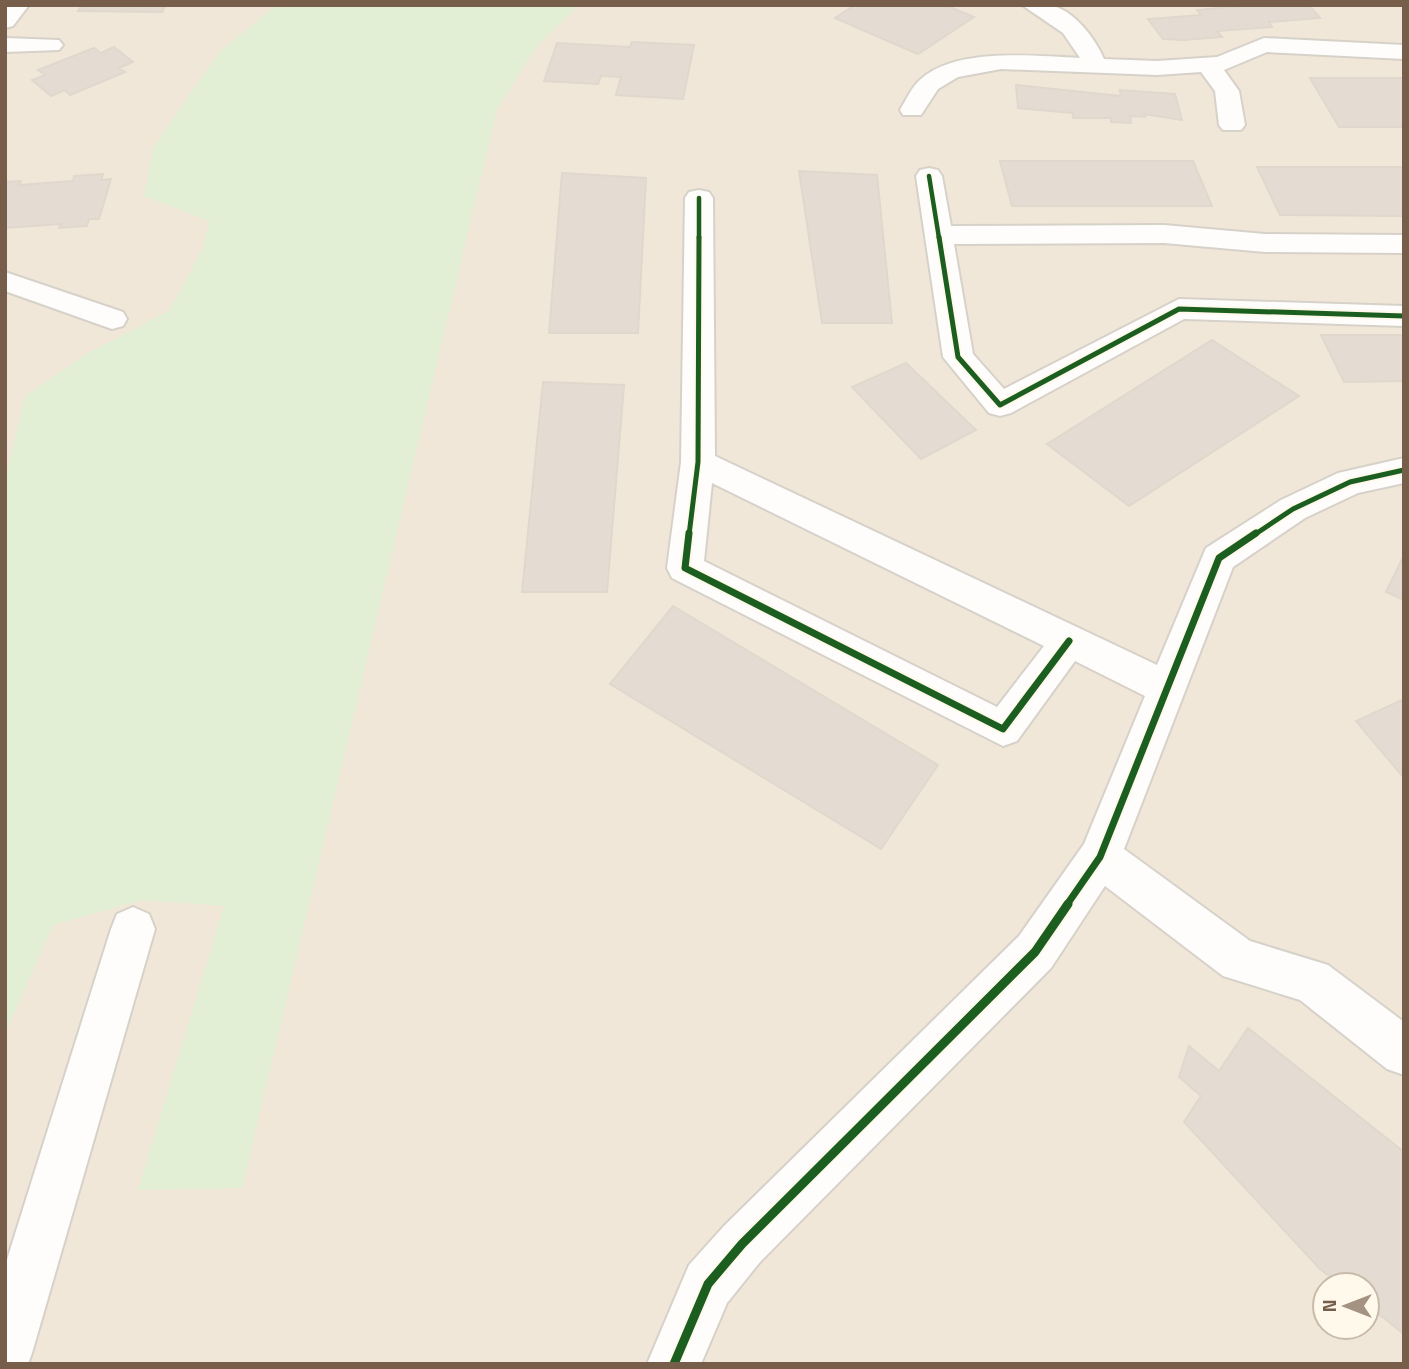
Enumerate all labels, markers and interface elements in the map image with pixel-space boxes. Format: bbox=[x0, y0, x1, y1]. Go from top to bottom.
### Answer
north arrow bbox=[1311, 1271, 1381, 1341]
text: N bbox=[1314, 1299, 1343, 1313]

